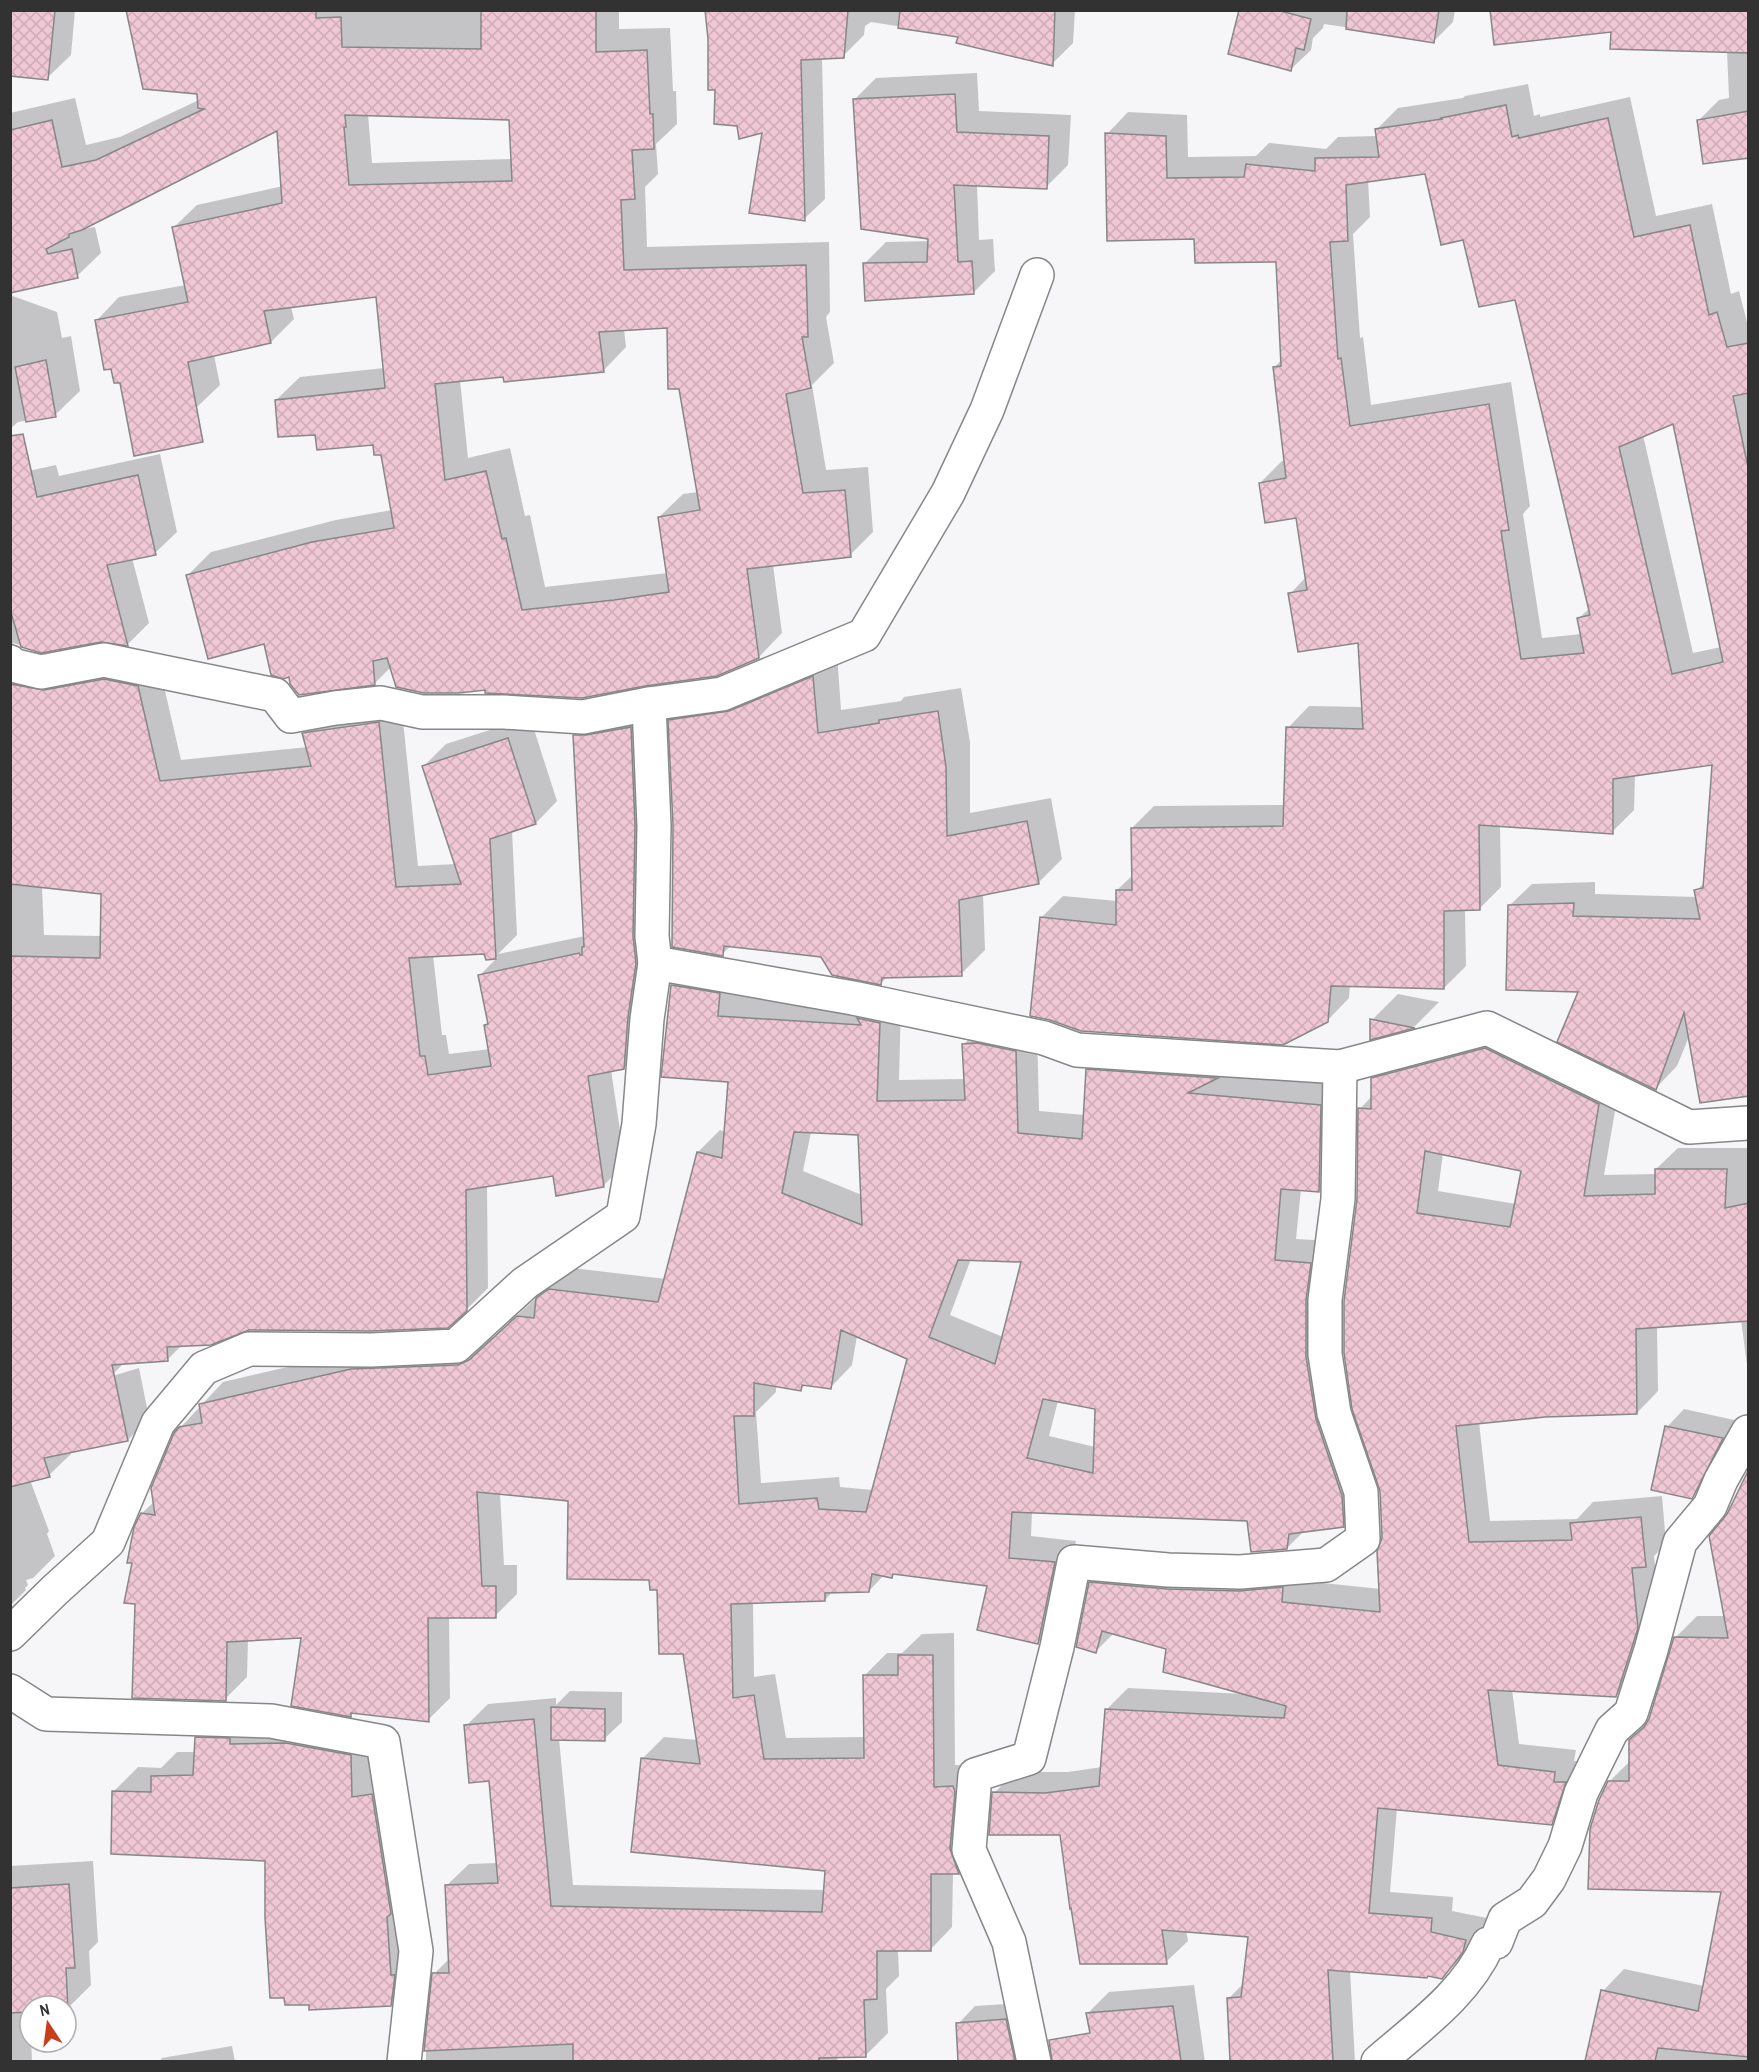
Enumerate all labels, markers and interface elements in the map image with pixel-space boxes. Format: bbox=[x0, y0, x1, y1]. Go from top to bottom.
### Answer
north arrow bbox=[18, 1994, 78, 2054]
text: N bbox=[38, 1998, 52, 2021]

